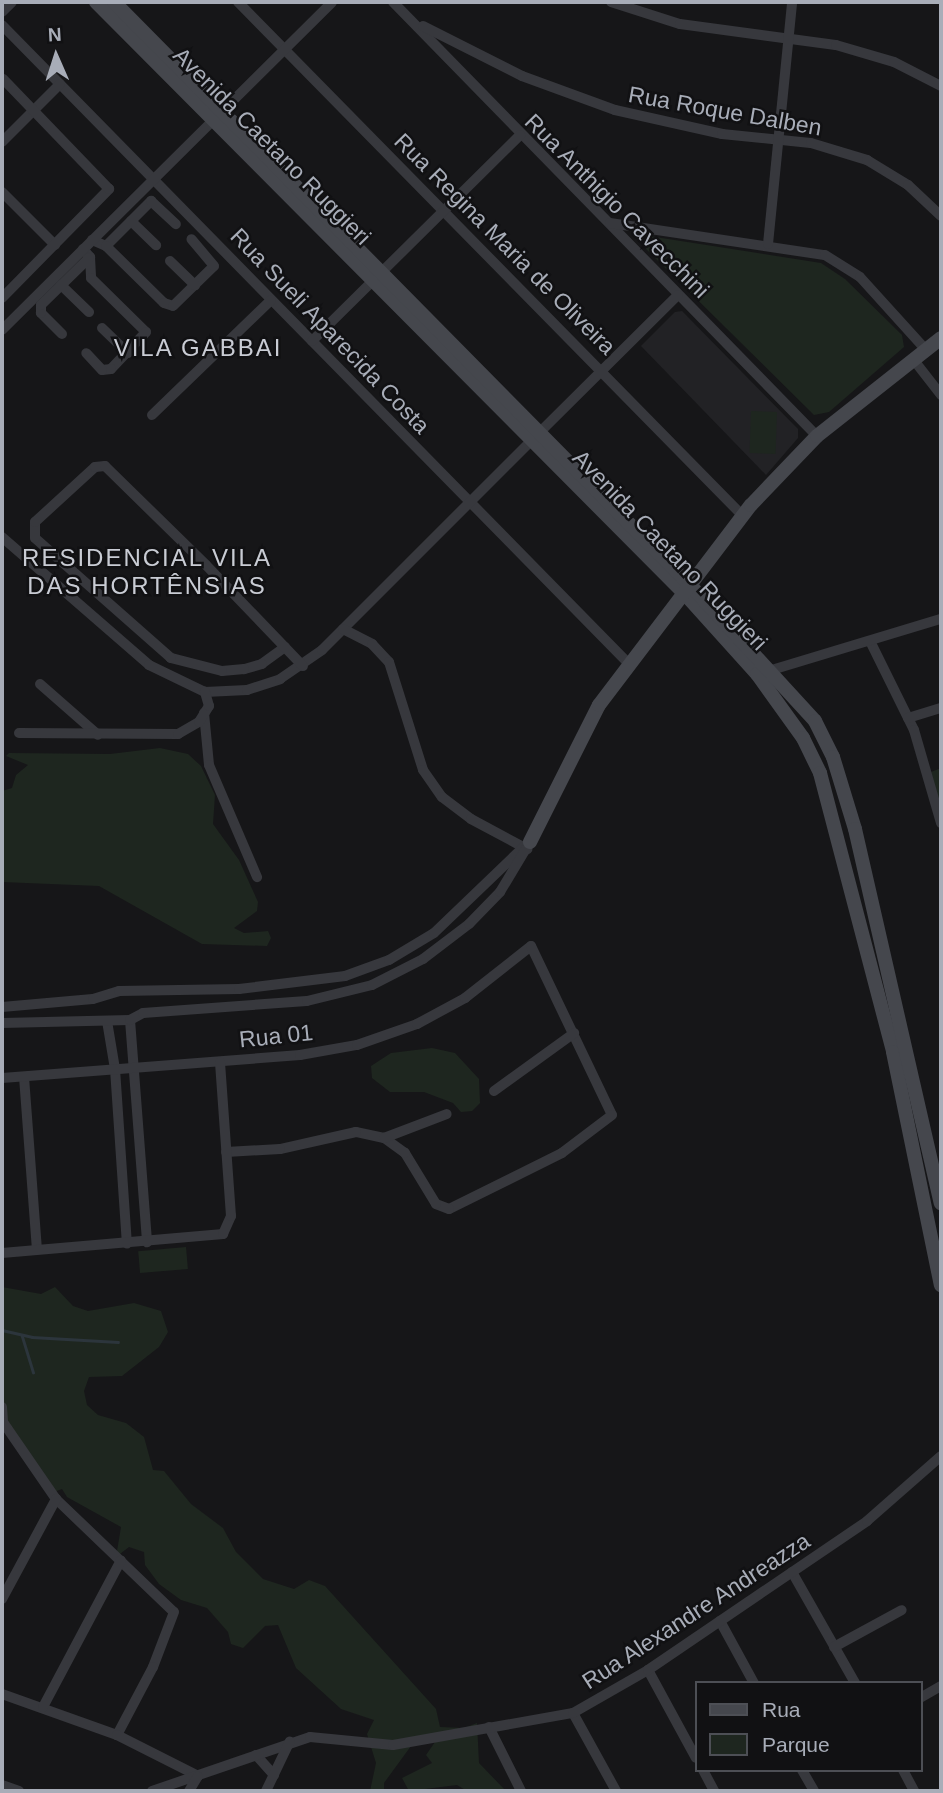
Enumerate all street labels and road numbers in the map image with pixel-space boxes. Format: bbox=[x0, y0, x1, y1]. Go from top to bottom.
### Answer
street label: Avenida Caetano Ruggieri bbox=[167, 41, 377, 251]
street label: Rua Roque Dalben bbox=[626, 80, 824, 142]
street label: Rua Anthigio Cavecchini bbox=[519, 108, 715, 304]
street label: Rua Regina Maria de Oliveira bbox=[389, 128, 621, 360]
street label: Rua Sueli Aparecida Costa bbox=[224, 222, 436, 440]
street label: Avenida Caetano Ruggieri bbox=[567, 444, 773, 656]
street label: Rua 01 bbox=[238, 1018, 314, 1054]
street label: Rua Alexandre Andreazza bbox=[576, 1526, 816, 1696]

